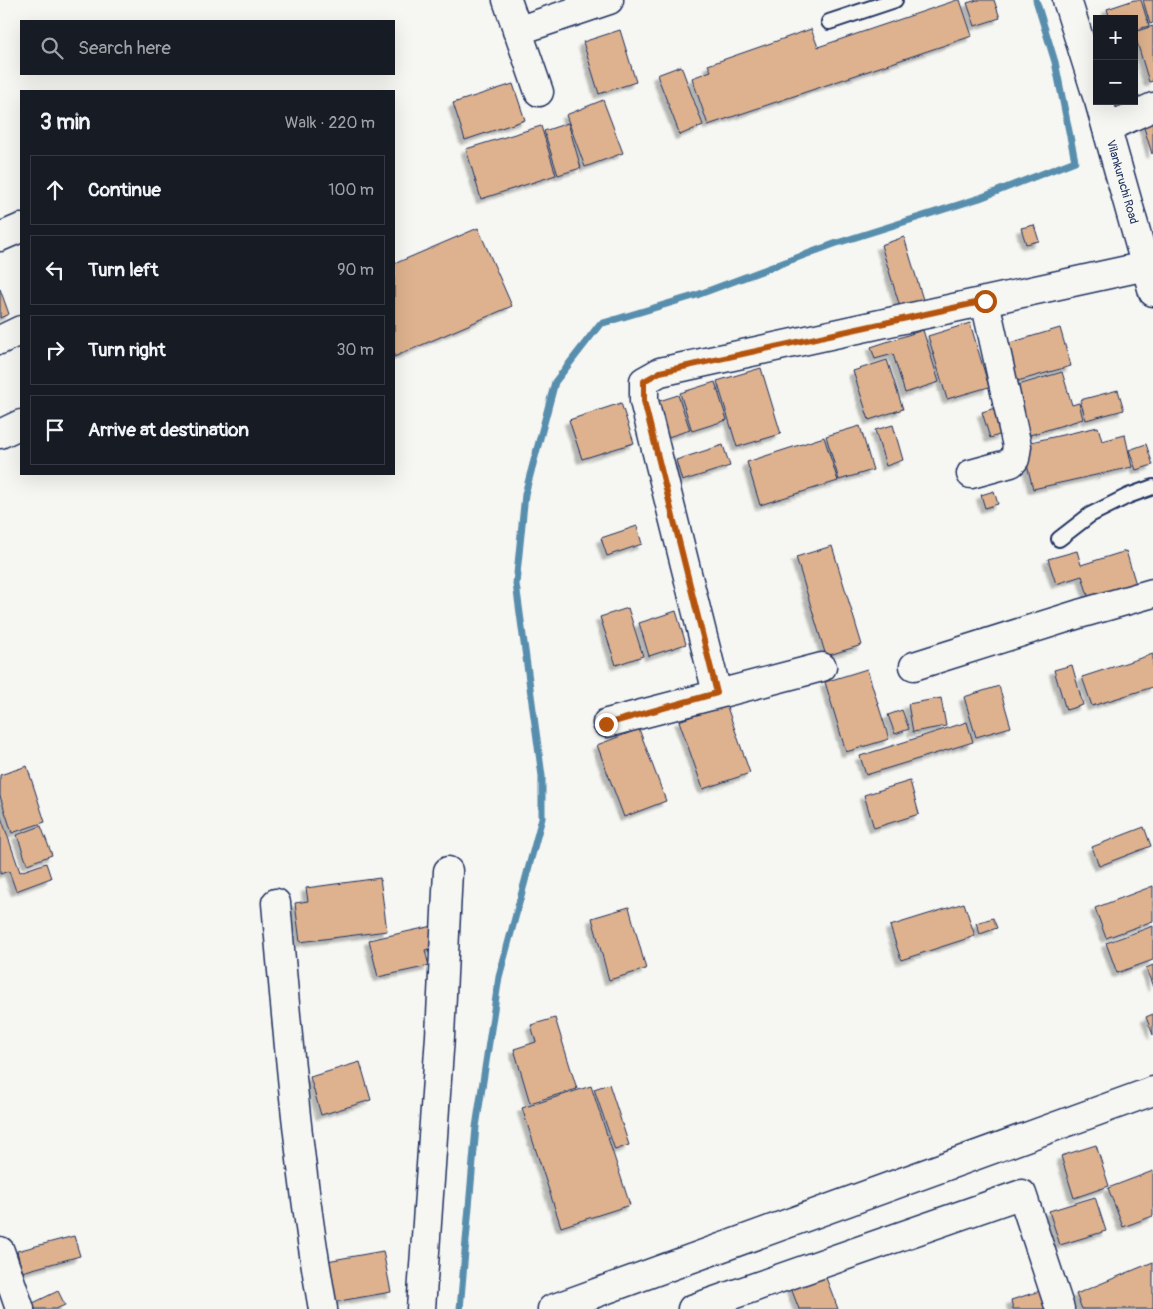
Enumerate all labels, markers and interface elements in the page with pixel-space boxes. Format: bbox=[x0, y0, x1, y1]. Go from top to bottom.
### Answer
map controls bbox=[1093, 15, 1138, 105]
button: + bbox=[1093, 15, 1138, 60]
search box bbox=[20, 20, 395, 75]
icon: search bbox=[38, 34, 66, 62]
text: Search here bbox=[78, 36, 171, 60]
button: − bbox=[1093, 60, 1138, 105]
text: 3 min bbox=[40, 109, 90, 136]
text: Walk · 220 m bbox=[285, 113, 375, 133]
street label: Vilankuruchi Road bbox=[1103, 138, 1141, 226]
icon: ahead bbox=[41, 176, 69, 204]
text: Continue bbox=[88, 178, 161, 202]
text: 100 m bbox=[328, 180, 374, 200]
icon: left bbox=[41, 256, 69, 284]
text: Turn left bbox=[88, 258, 158, 282]
text: 90 m bbox=[337, 260, 374, 280]
route start bbox=[974, 290, 997, 313]
icon: right bbox=[41, 336, 69, 364]
text: Turn right bbox=[88, 338, 166, 362]
text: 30 m bbox=[336, 340, 374, 360]
icon: arrive bbox=[41, 416, 69, 444]
text: Arrive at destination bbox=[88, 418, 249, 442]
route end bbox=[595, 713, 618, 736]

